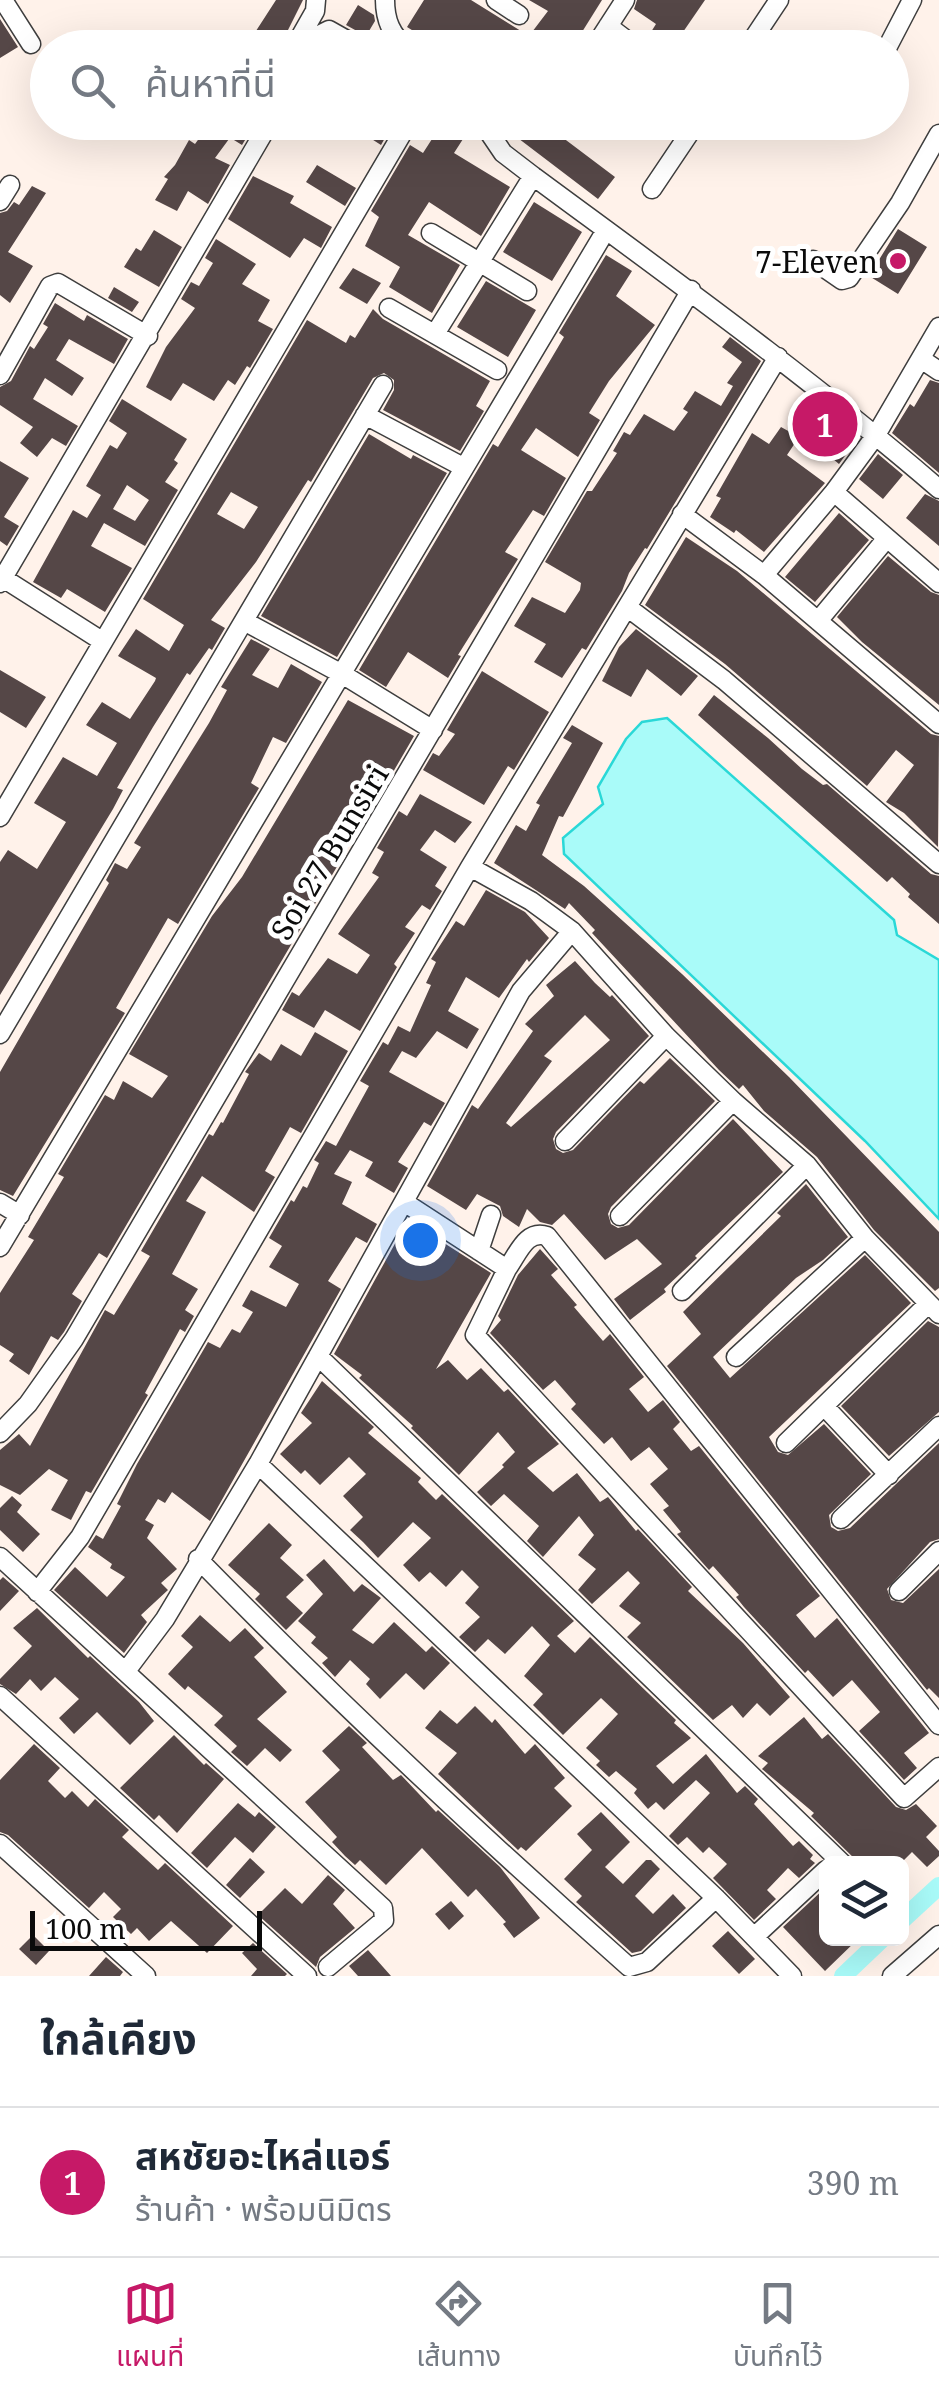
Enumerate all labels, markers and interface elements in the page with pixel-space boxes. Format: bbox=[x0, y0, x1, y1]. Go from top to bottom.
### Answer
search box bbox=[30, 30, 909, 140]
text: ค้นหาที่นี่ bbox=[145, 56, 276, 108]
icon: search bbox=[65, 58, 120, 113]
place label: 7-Eleven bbox=[755, 241, 878, 282]
marker: 7-Eleven bbox=[887, 250, 909, 272]
pin: 1 bbox=[792, 386, 858, 462]
street label: Soi 27 Bunsiri bbox=[261, 757, 398, 947]
your location bbox=[395, 1215, 446, 1266]
map controls bbox=[819, 1856, 909, 1946]
button: layers bbox=[819, 1856, 909, 1946]
scale bar bbox=[30, 1906, 262, 1950]
text: 100 m bbox=[45, 1909, 126, 1947]
text: ใกล้เคียง bbox=[40, 2009, 197, 2066]
text: สหชัยอะไหล่แอร์ bbox=[135, 2129, 390, 2181]
text: 1 bbox=[63, 2161, 82, 2204]
text: 390 m bbox=[807, 2161, 899, 2204]
text: ร้านค้า · พร้อมนิมิตร bbox=[135, 2187, 392, 2230]
tab: แผนที่ bbox=[116, 2276, 184, 2379]
tab: เส้นทาง bbox=[416, 2276, 501, 2379]
tab: บันทึกไว้ bbox=[733, 2276, 823, 2379]

